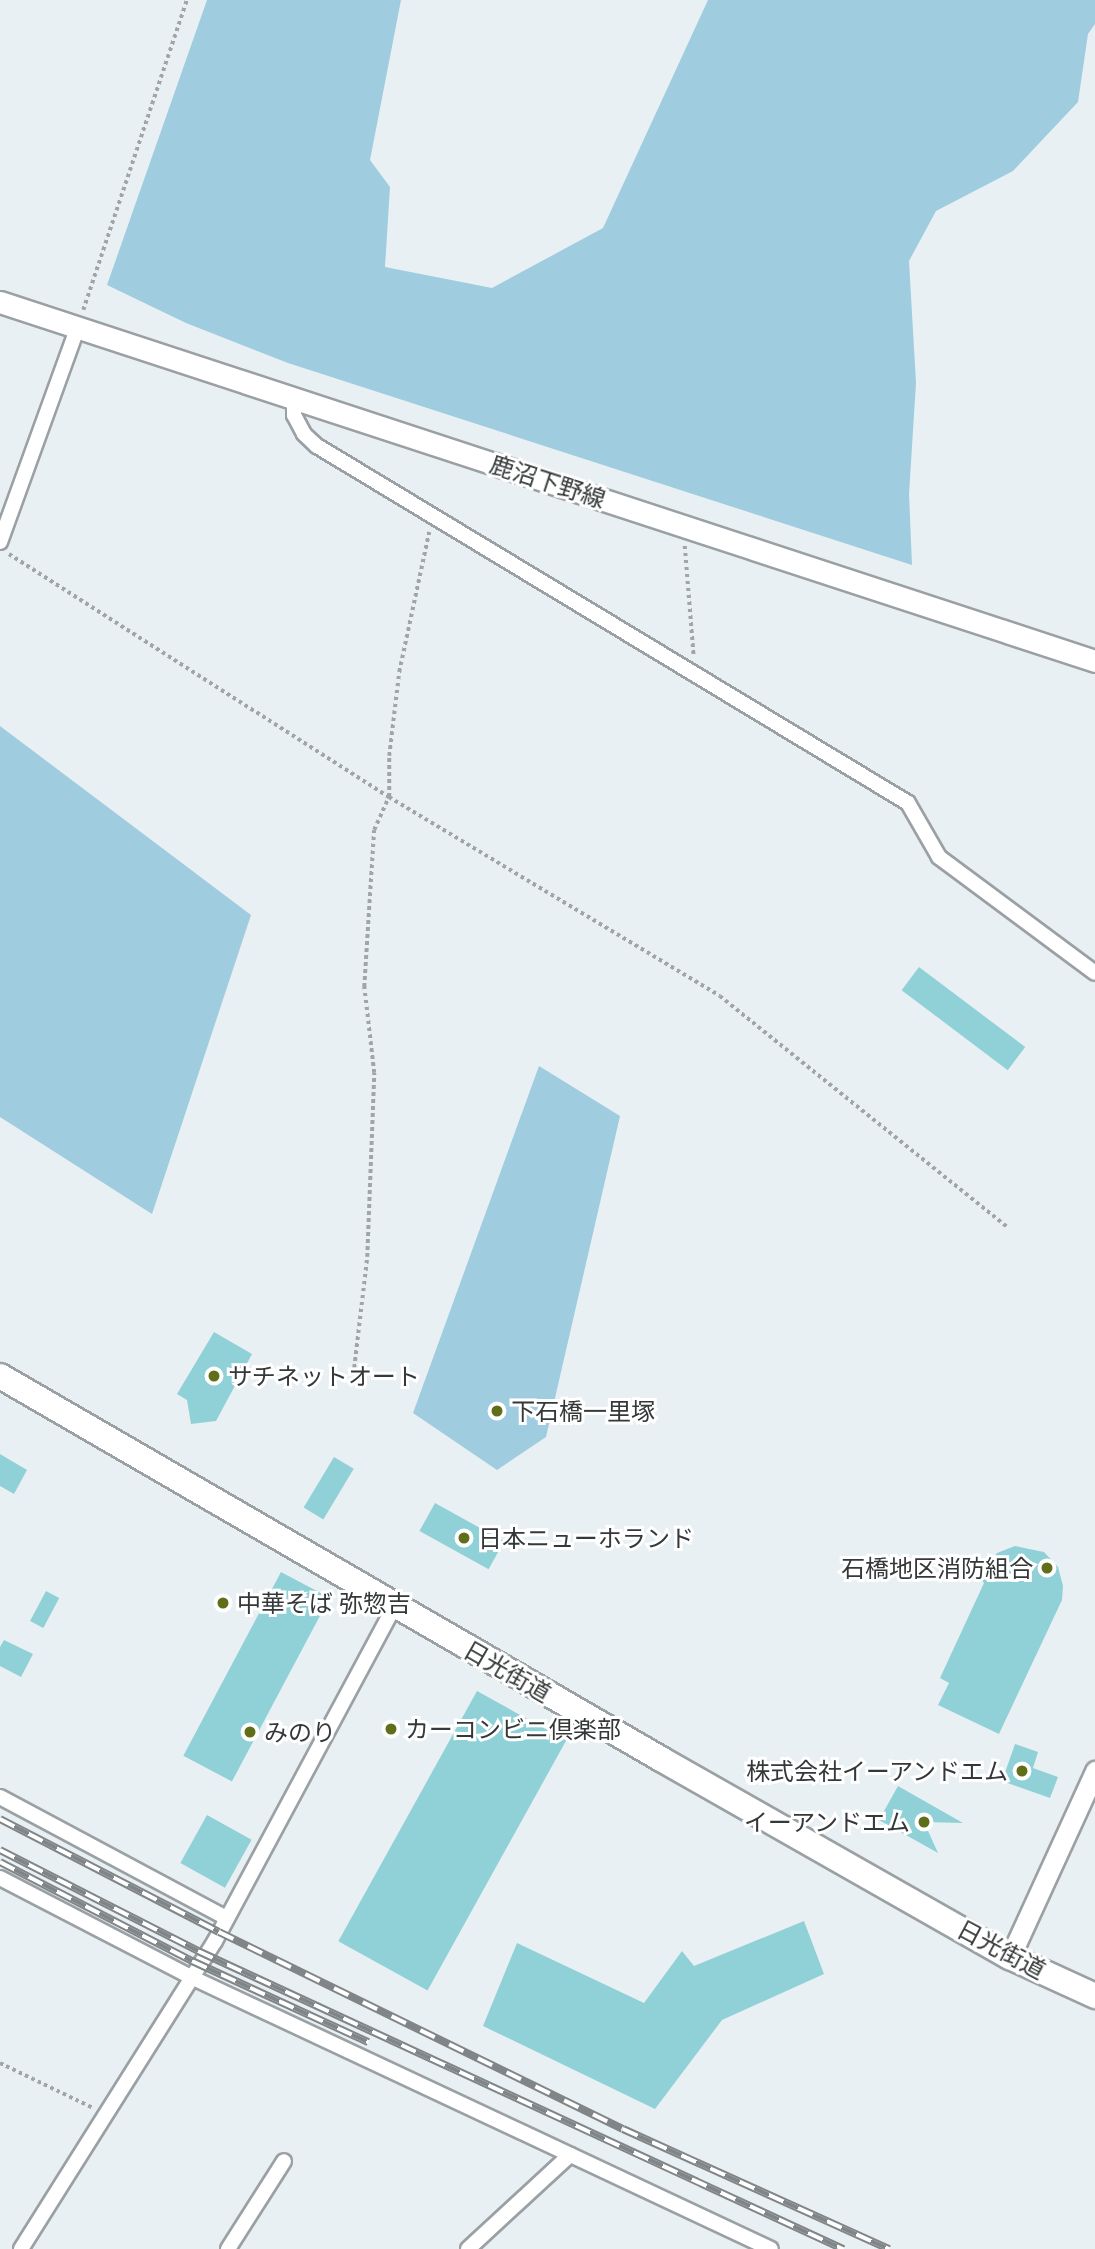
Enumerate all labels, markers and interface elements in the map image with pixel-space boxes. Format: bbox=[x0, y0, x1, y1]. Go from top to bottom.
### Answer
street label: 鹿沼下野線 bbox=[486, 449, 610, 513]
place label: サチネットオート bbox=[228, 1362, 420, 1390]
marker: サチネットオート bbox=[206, 1368, 222, 1384]
place label: 下石橋一里塚 bbox=[511, 1397, 655, 1425]
marker: 下石橋一里塚 bbox=[489, 1403, 505, 1419]
place label: 日本ニューホランド bbox=[478, 1524, 694, 1552]
marker: 日本ニューホランド bbox=[456, 1530, 472, 1546]
place label: 石橋地区消防組合 bbox=[841, 1554, 1033, 1582]
marker: 石橋地区消防組合 bbox=[1039, 1560, 1055, 1576]
place label: 中華そば 弥惣吉 bbox=[237, 1589, 411, 1617]
marker: 中華そば 弥惣吉 bbox=[215, 1595, 231, 1611]
street label: 日光街道 bbox=[459, 1635, 557, 1707]
place label: カーコンビニ倶楽部 bbox=[405, 1715, 621, 1743]
place label: みのり bbox=[264, 1718, 336, 1746]
marker: カーコンビニ倶楽部 bbox=[383, 1721, 399, 1737]
marker: みのり bbox=[242, 1724, 258, 1740]
place label: 株式会社イーアンドエム bbox=[744, 1757, 1008, 1785]
marker: 株式会社イーアンドエム bbox=[1014, 1763, 1030, 1779]
place label: イーアンドエム bbox=[742, 1808, 910, 1836]
marker: イーアンドエム bbox=[916, 1814, 932, 1830]
street label: 日光街道 bbox=[953, 1914, 1051, 1984]

